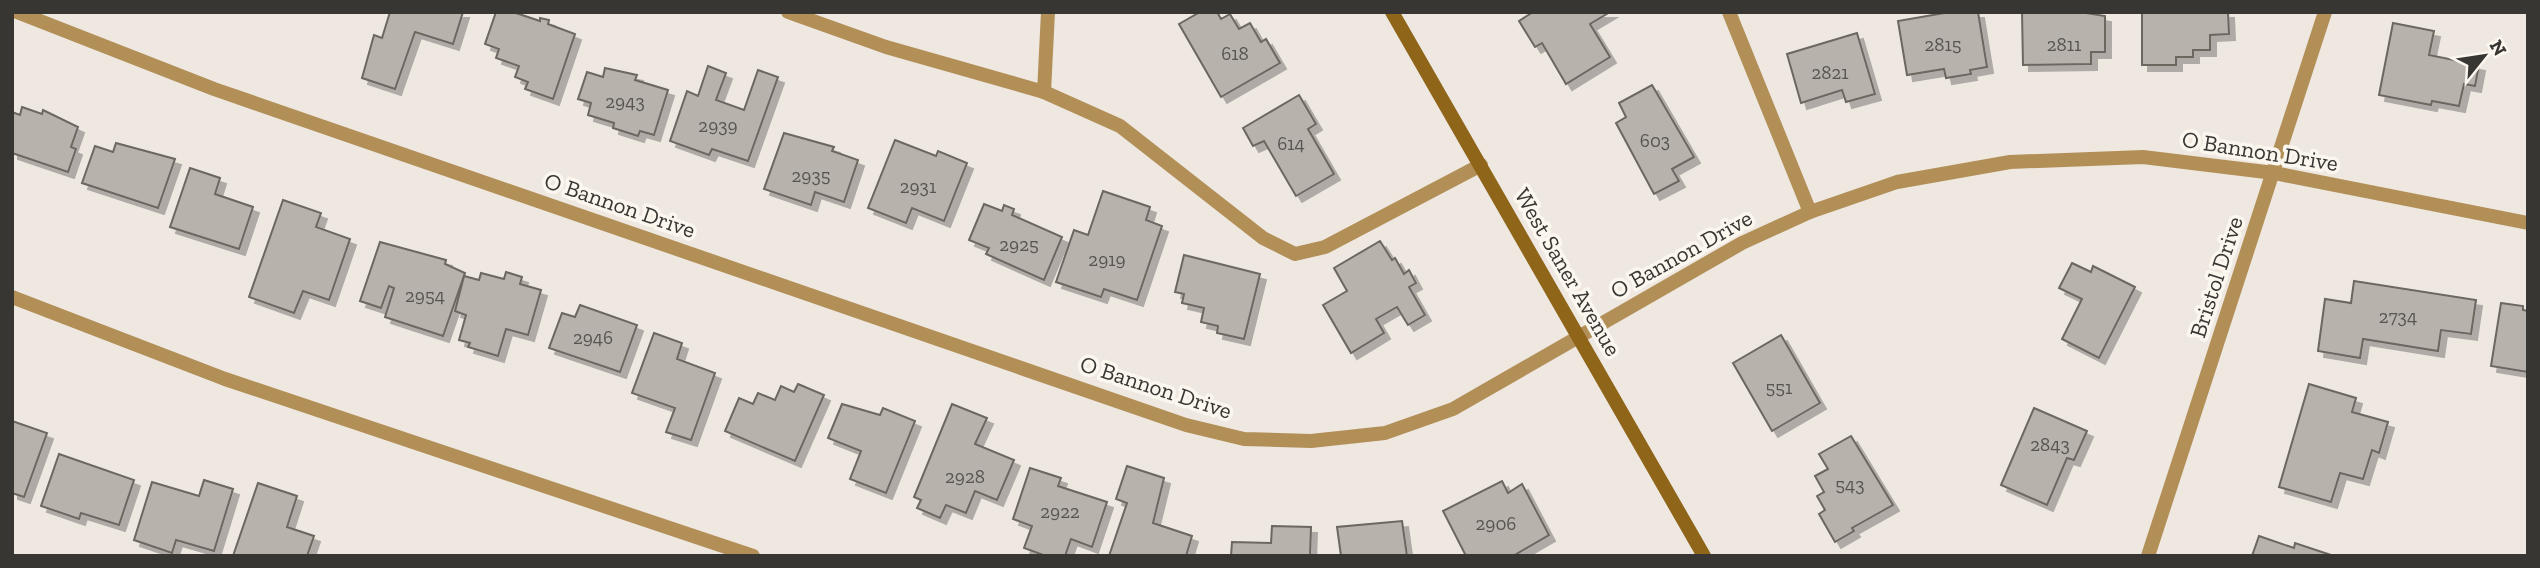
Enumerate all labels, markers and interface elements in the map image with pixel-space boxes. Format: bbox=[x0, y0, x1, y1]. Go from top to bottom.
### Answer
north arrow bbox=[2449, 21, 2519, 91]
house number: 2815 bbox=[1924, 33, 1962, 56]
house number: 2811 bbox=[2047, 33, 2081, 56]
text: N bbox=[2485, 36, 2512, 60]
house number: 618 bbox=[1221, 42, 1249, 65]
house number: 2821 bbox=[1811, 61, 1849, 84]
house number: 2943 bbox=[605, 90, 645, 113]
house number: 2939 bbox=[698, 114, 738, 137]
street label: O Bannon Drive bbox=[2180, 125, 2340, 177]
house number: 603 bbox=[1640, 129, 1670, 152]
house number: 614 bbox=[1277, 132, 1305, 155]
house number: 2935 bbox=[792, 164, 830, 187]
street label: O Bannon Drive bbox=[541, 166, 699, 244]
house number: 2931 bbox=[900, 175, 936, 198]
street label: West Saner Avenue bbox=[1509, 183, 1627, 361]
street label: O Bannon Drive bbox=[1605, 204, 1757, 304]
street label: Bristol Drive bbox=[2183, 213, 2249, 341]
house number: 2925 bbox=[999, 233, 1039, 256]
house number: 2919 bbox=[1088, 248, 1126, 271]
house number: 2954 bbox=[405, 284, 445, 307]
house number: 2734 bbox=[2379, 305, 2417, 328]
house number: 2946 bbox=[573, 326, 613, 349]
street label: O Bannon Drive bbox=[1077, 349, 1235, 425]
house number: 551 bbox=[1766, 376, 1792, 399]
house number: 2843 bbox=[2030, 433, 2070, 456]
house number: 2928 bbox=[945, 465, 985, 488]
house number: 543 bbox=[1835, 473, 1865, 496]
house number: 2922 bbox=[1040, 500, 1080, 523]
house number: 2906 bbox=[1476, 512, 1516, 535]

